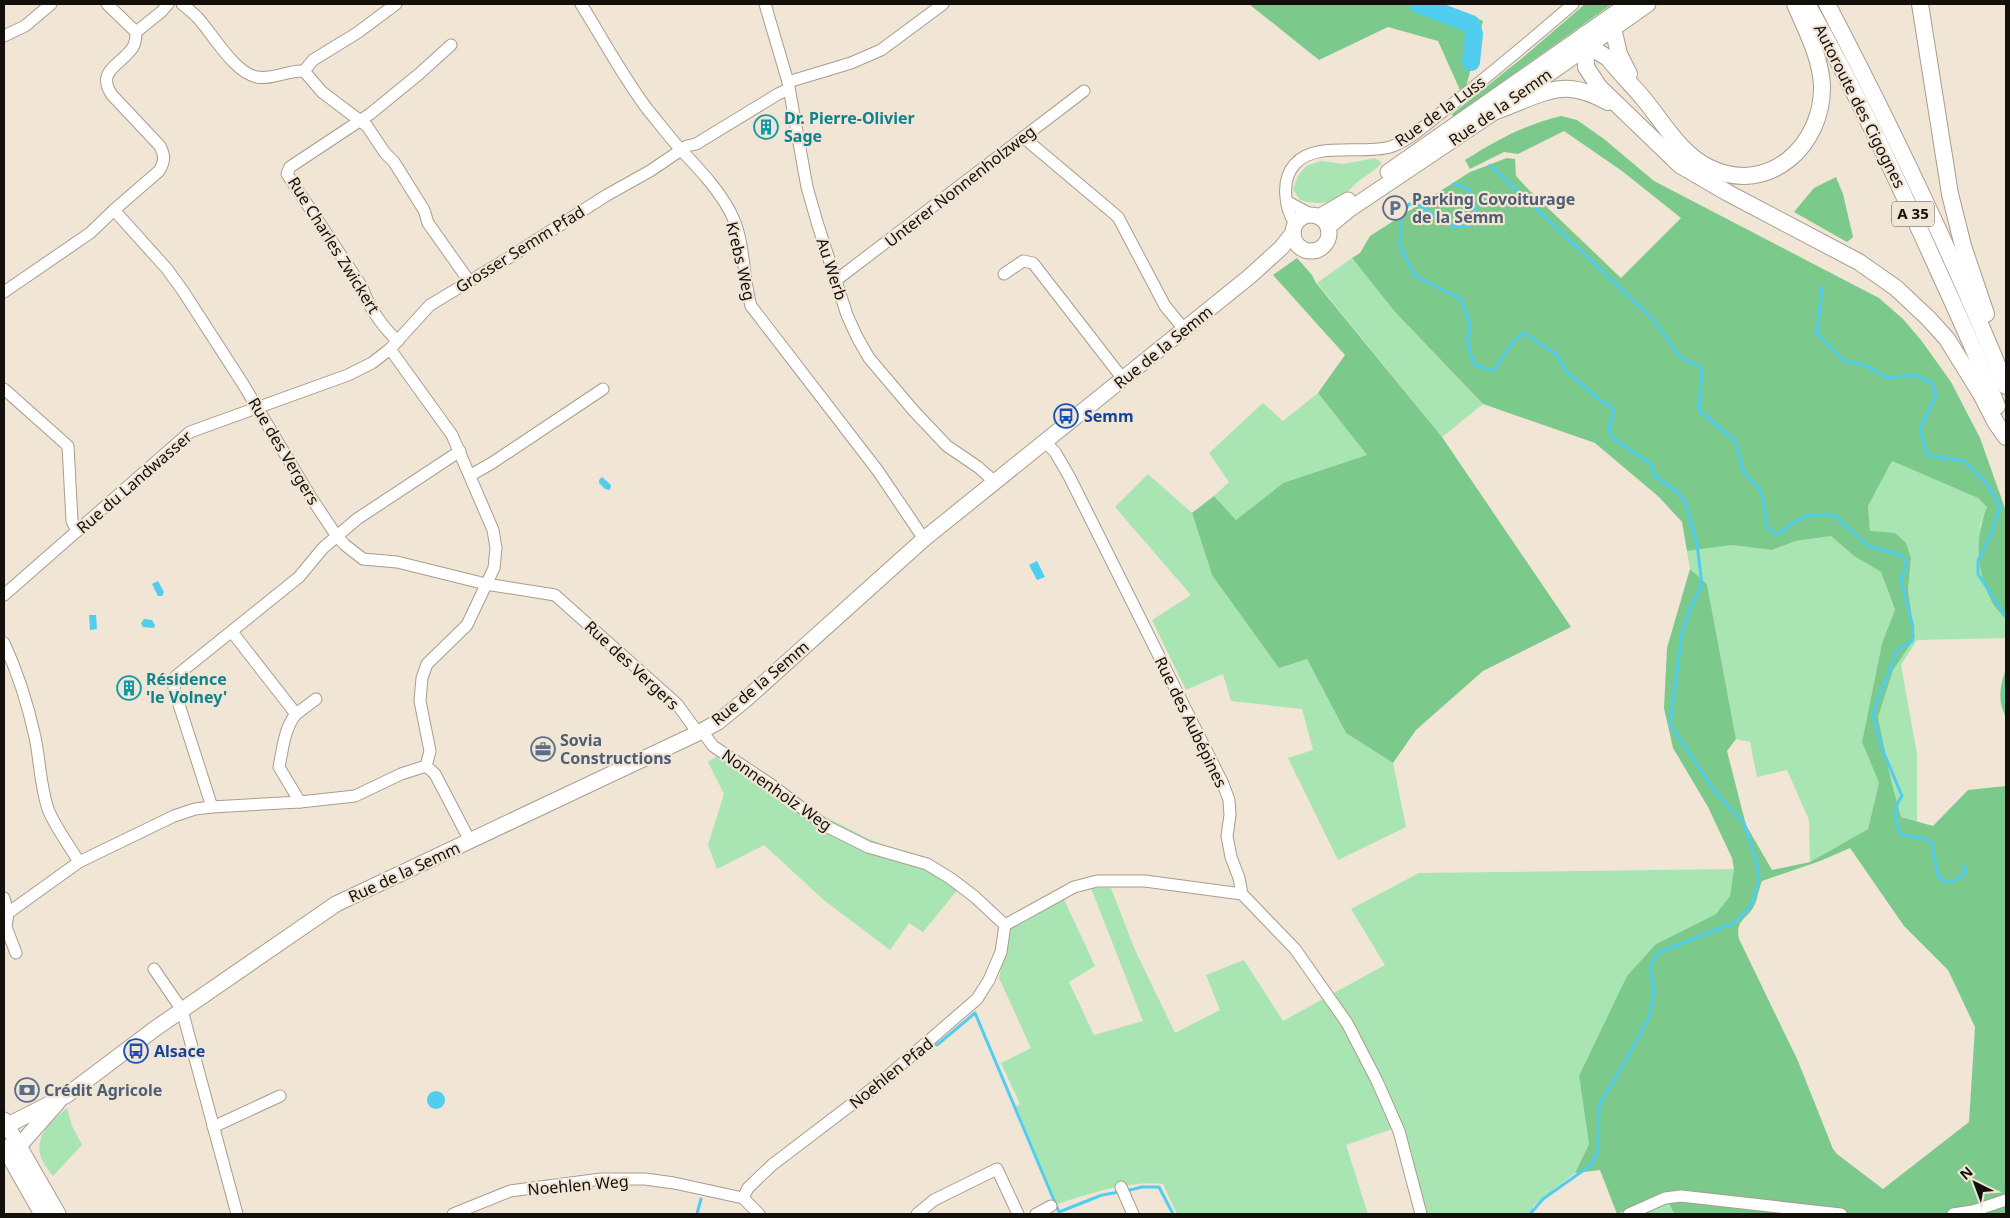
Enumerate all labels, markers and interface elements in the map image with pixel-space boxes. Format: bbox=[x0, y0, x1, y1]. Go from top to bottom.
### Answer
street label: Autoroute des Cigognes bbox=[1809, 20, 1911, 192]
street label: Rue de la Semm bbox=[1444, 63, 1556, 151]
street label: Rue de la Luss bbox=[1390, 71, 1490, 151]
place label: Dr. Pierre-Olivier Sage bbox=[784, 107, 915, 147]
building icon: Dr. Pierre-Olivier Sage bbox=[753, 114, 779, 140]
street label: Unterer Nonnenholzweg bbox=[880, 120, 1040, 252]
street label: Rue Charles Zwickert bbox=[283, 173, 385, 318]
place label: Parking Covoiturage de la Semm bbox=[1412, 188, 1575, 228]
parking icon: Parking Covoiturage de la Semm bbox=[1382, 195, 1408, 221]
street label: Grosser Semm Pfad bbox=[451, 200, 589, 298]
road number: A 35 bbox=[1892, 202, 1934, 226]
street label: Krebs Weg bbox=[721, 219, 761, 303]
street label: Au Werb bbox=[812, 235, 852, 303]
street label: Rue de la Semm bbox=[1109, 300, 1217, 394]
street label: Rue des Vergers bbox=[243, 393, 325, 509]
bus stop icon: Semm bbox=[1053, 403, 1079, 429]
place label: Semm bbox=[1084, 405, 1134, 427]
street label: Rue du Landwasser bbox=[71, 425, 197, 538]
street label: Rue des Vergers bbox=[580, 615, 684, 715]
street label: Rue de la Semm bbox=[707, 636, 813, 730]
street label: Rue des Aubépines bbox=[1150, 653, 1232, 791]
place label: Résidence 'le Volney' bbox=[146, 668, 227, 708]
building icon: Résidence 'le Volney' bbox=[116, 675, 142, 701]
place label: Sovia Constructions bbox=[560, 729, 672, 769]
office icon: Sovia Constructions bbox=[530, 736, 556, 762]
street label: Nonnenholz Weg bbox=[718, 744, 836, 836]
street label: Rue de la Semm bbox=[344, 836, 464, 908]
street label: Noehlen Pfad bbox=[844, 1032, 938, 1114]
bus stop icon: Alsace bbox=[123, 1038, 149, 1064]
place label: Alsace bbox=[154, 1040, 205, 1062]
bank icon: Crédit Agricole bbox=[14, 1077, 40, 1103]
place label: Crédit Agricole bbox=[44, 1079, 162, 1101]
north arrow bbox=[1950, 1158, 2000, 1208]
text: N bbox=[1955, 1162, 1977, 1184]
street label: Noehlen Weg bbox=[527, 1170, 629, 1200]

